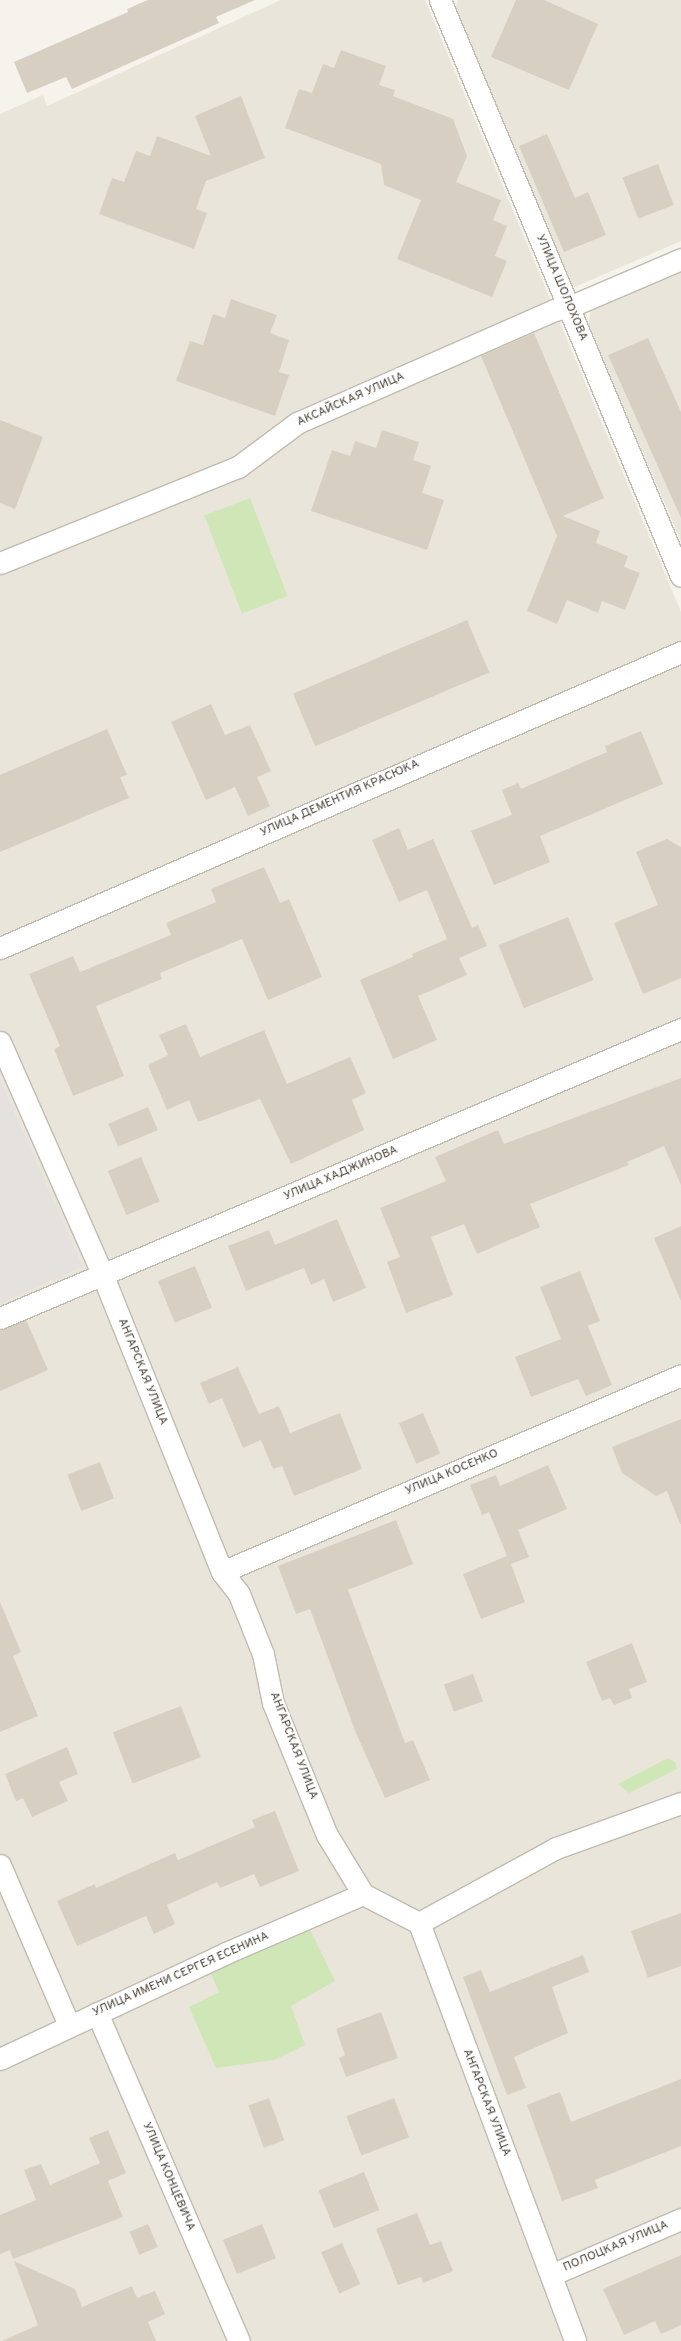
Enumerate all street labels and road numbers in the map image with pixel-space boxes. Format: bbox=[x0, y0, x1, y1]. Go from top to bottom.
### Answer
street label: УЛИЦА ШОЛОХОВА bbox=[532, 232, 590, 344]
street label: АКСАЙСКАЯ УЛИЦА bbox=[295, 370, 407, 430]
street label: УЛИЦА ДЕМЕНТИЯ КРАСЮКА bbox=[258, 757, 422, 841]
street label: УЛИЦА ХАДЖИНОВА bbox=[282, 1143, 400, 1205]
street label: АНГАРСКАЯ УЛИЦА bbox=[114, 1316, 170, 1428]
street label: УЛИЦА КОСЕНКО bbox=[403, 1447, 501, 1499]
street label: АНГАРСКАЯ УЛИЦА bbox=[266, 1690, 320, 1802]
street label: УЛИЦА ИМЕНИ СЕРГЕЯ ЕСЕНИНА bbox=[90, 1929, 272, 2021]
street label: АНГАРСКАЯ УЛИЦА bbox=[459, 2047, 513, 2159]
street label: УЛИЦА КОНЦЕВИЧА bbox=[138, 2120, 198, 2234]
street label: ПОЛОЦКАЯ УЛИЦА bbox=[561, 2218, 671, 2276]

